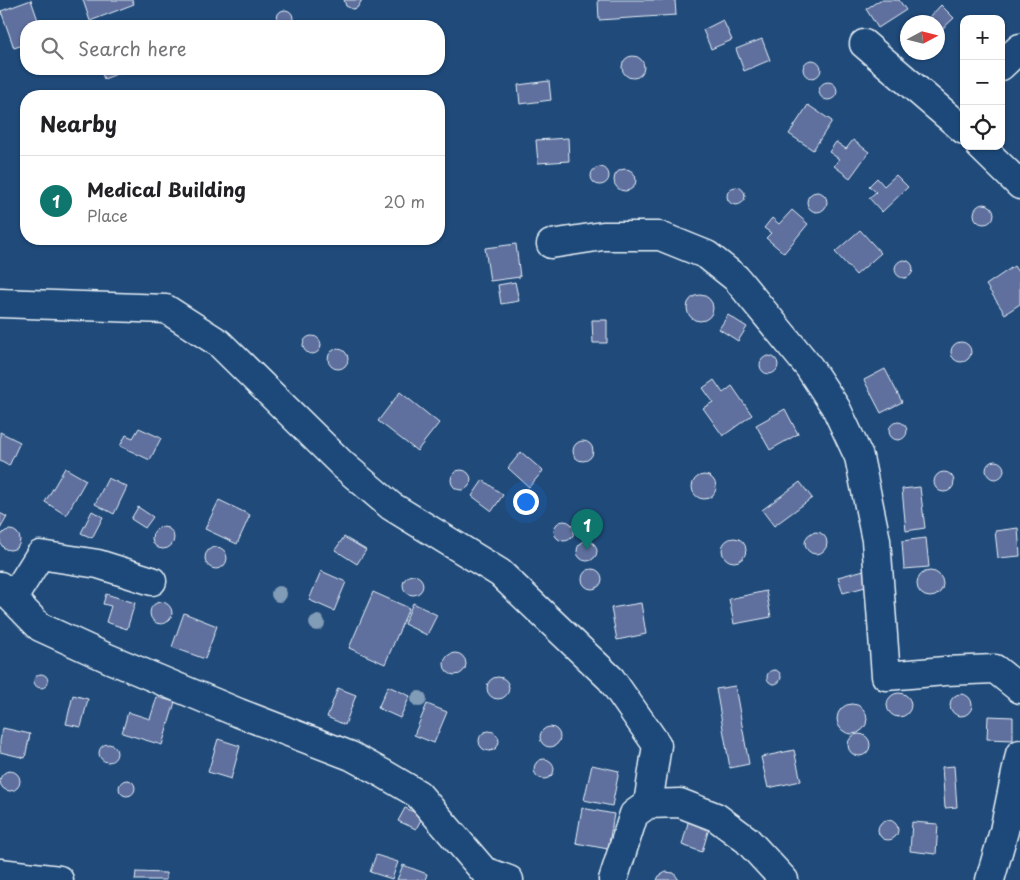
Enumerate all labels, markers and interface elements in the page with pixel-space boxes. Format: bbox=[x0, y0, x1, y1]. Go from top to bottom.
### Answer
north arrow bbox=[900, 15, 945, 60]
map controls bbox=[960, 15, 1005, 150]
button: + bbox=[960, 15, 1005, 60]
search box bbox=[20, 20, 445, 75]
icon: search bbox=[38, 34, 66, 62]
text: Search here bbox=[78, 34, 187, 62]
button: − bbox=[960, 60, 1005, 105]
button: locate bbox=[960, 105, 1005, 150]
text: Nearby bbox=[40, 107, 117, 139]
text: Medical Building bbox=[87, 175, 246, 203]
text: 1 bbox=[52, 189, 60, 213]
text: 20 m bbox=[384, 189, 425, 213]
text: Place bbox=[87, 203, 128, 227]
your location bbox=[513, 489, 539, 515]
pin: 1 bbox=[571, 509, 603, 550]

